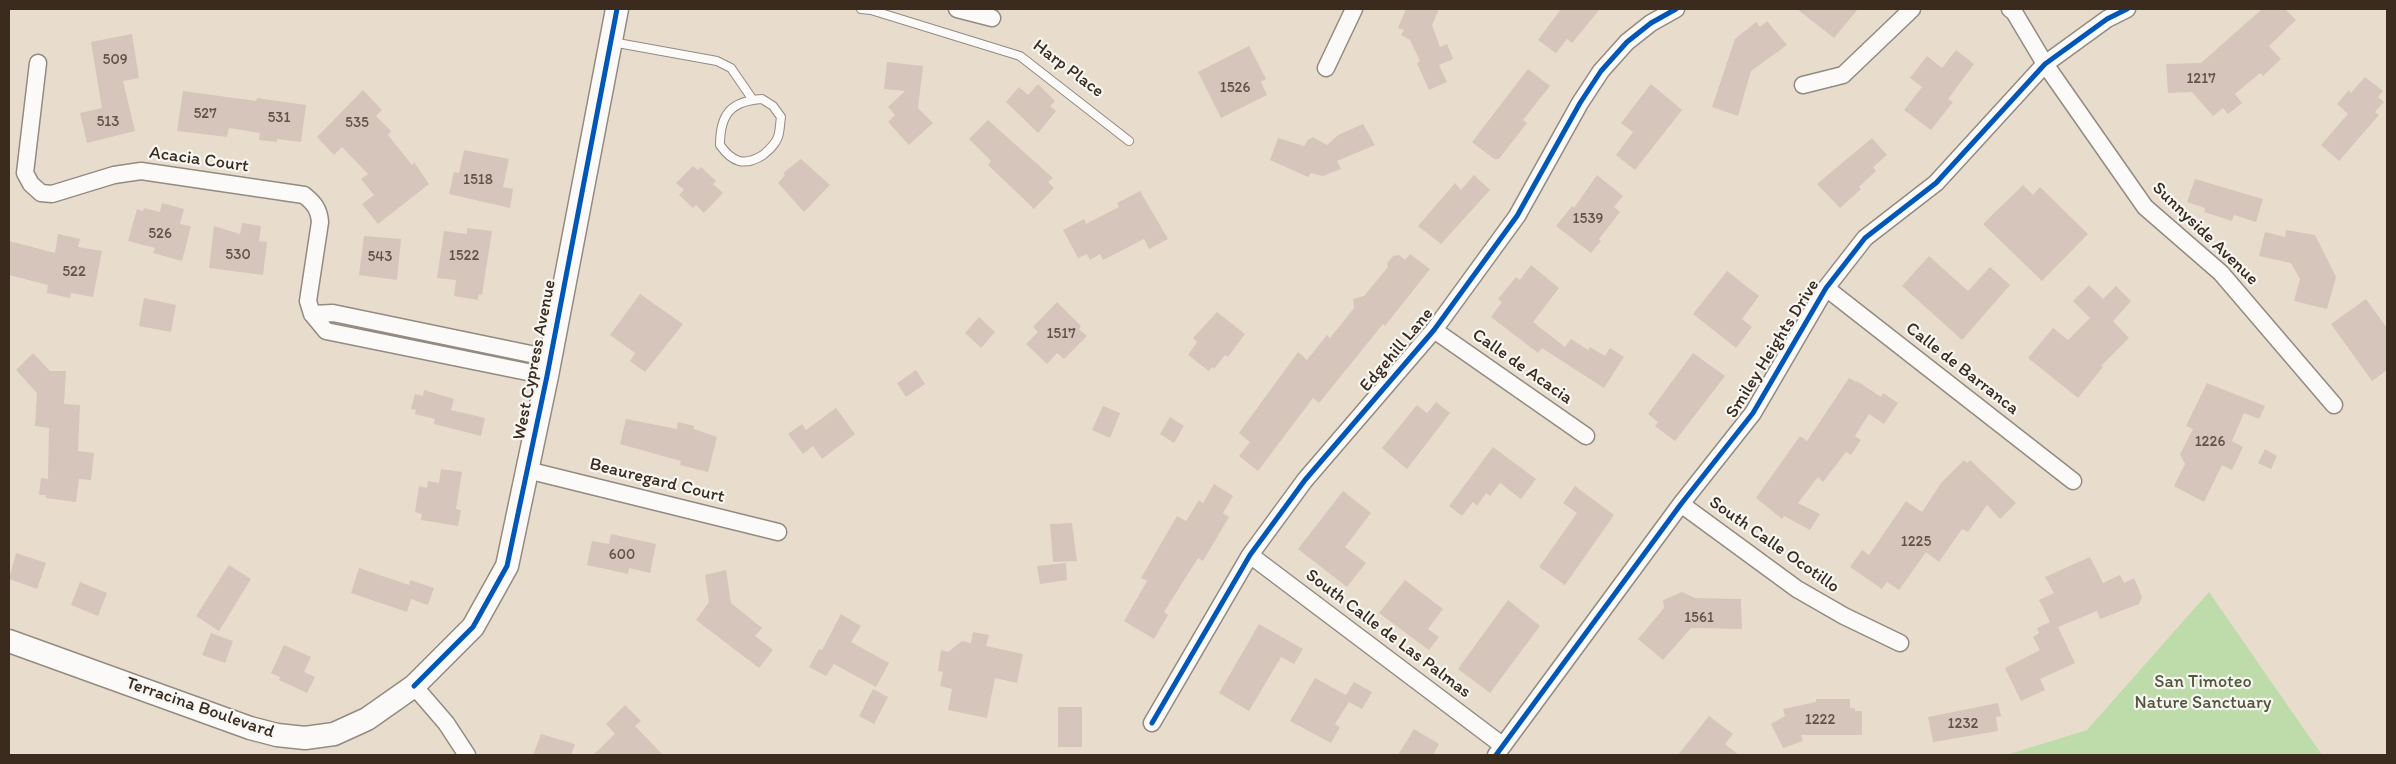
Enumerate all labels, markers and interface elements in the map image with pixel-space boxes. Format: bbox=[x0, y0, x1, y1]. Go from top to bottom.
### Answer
street label: Harp Place bbox=[1028, 35, 1108, 103]
house number: 509 bbox=[103, 51, 127, 69]
house number: 1217 bbox=[2186, 70, 2216, 88]
house number: 1526 bbox=[1220, 79, 1250, 97]
house number: 527 bbox=[193, 105, 217, 123]
house number: 531 bbox=[267, 109, 291, 127]
house number: 513 bbox=[96, 113, 120, 131]
house number: 535 bbox=[345, 114, 369, 132]
street label: Acacia Court bbox=[148, 142, 250, 178]
house number: 1518 bbox=[463, 171, 493, 189]
street label: Sunnyside Avenue bbox=[2147, 178, 2263, 290]
house number: 1539 bbox=[1573, 210, 1603, 228]
house number: 526 bbox=[148, 225, 172, 243]
house number: 530 bbox=[225, 246, 251, 264]
house number: 1522 bbox=[449, 247, 479, 265]
house number: 543 bbox=[367, 248, 393, 266]
house number: 522 bbox=[62, 263, 86, 281]
street label: Smiley Heights Drive bbox=[1722, 276, 1824, 422]
street label: West Cypress Avenue bbox=[509, 278, 561, 442]
street label: Edgehill Lane bbox=[1356, 304, 1438, 396]
street label: Calle de Barranca bbox=[1901, 318, 2023, 420]
street label: Calle de Acacia bbox=[1468, 324, 1576, 410]
house number: 1517 bbox=[1046, 325, 1076, 343]
house number: 1226 bbox=[2195, 433, 2225, 451]
street label: Beauregard Court bbox=[587, 454, 727, 508]
street label: South Calle Ocotillo bbox=[1705, 492, 1843, 598]
house number: 1225 bbox=[1901, 533, 1931, 551]
house number: 600 bbox=[609, 546, 635, 564]
street label: South Calle de Las Palmas bbox=[1301, 565, 1475, 703]
house number: 1561 bbox=[1684, 609, 1714, 627]
park label: San Timoteo Nature Sanctuary bbox=[2135, 671, 2271, 714]
street label: Terracina Boulevard bbox=[123, 672, 277, 744]
house number: 1222 bbox=[1805, 711, 1835, 729]
house number: 1232 bbox=[1948, 715, 1978, 733]

